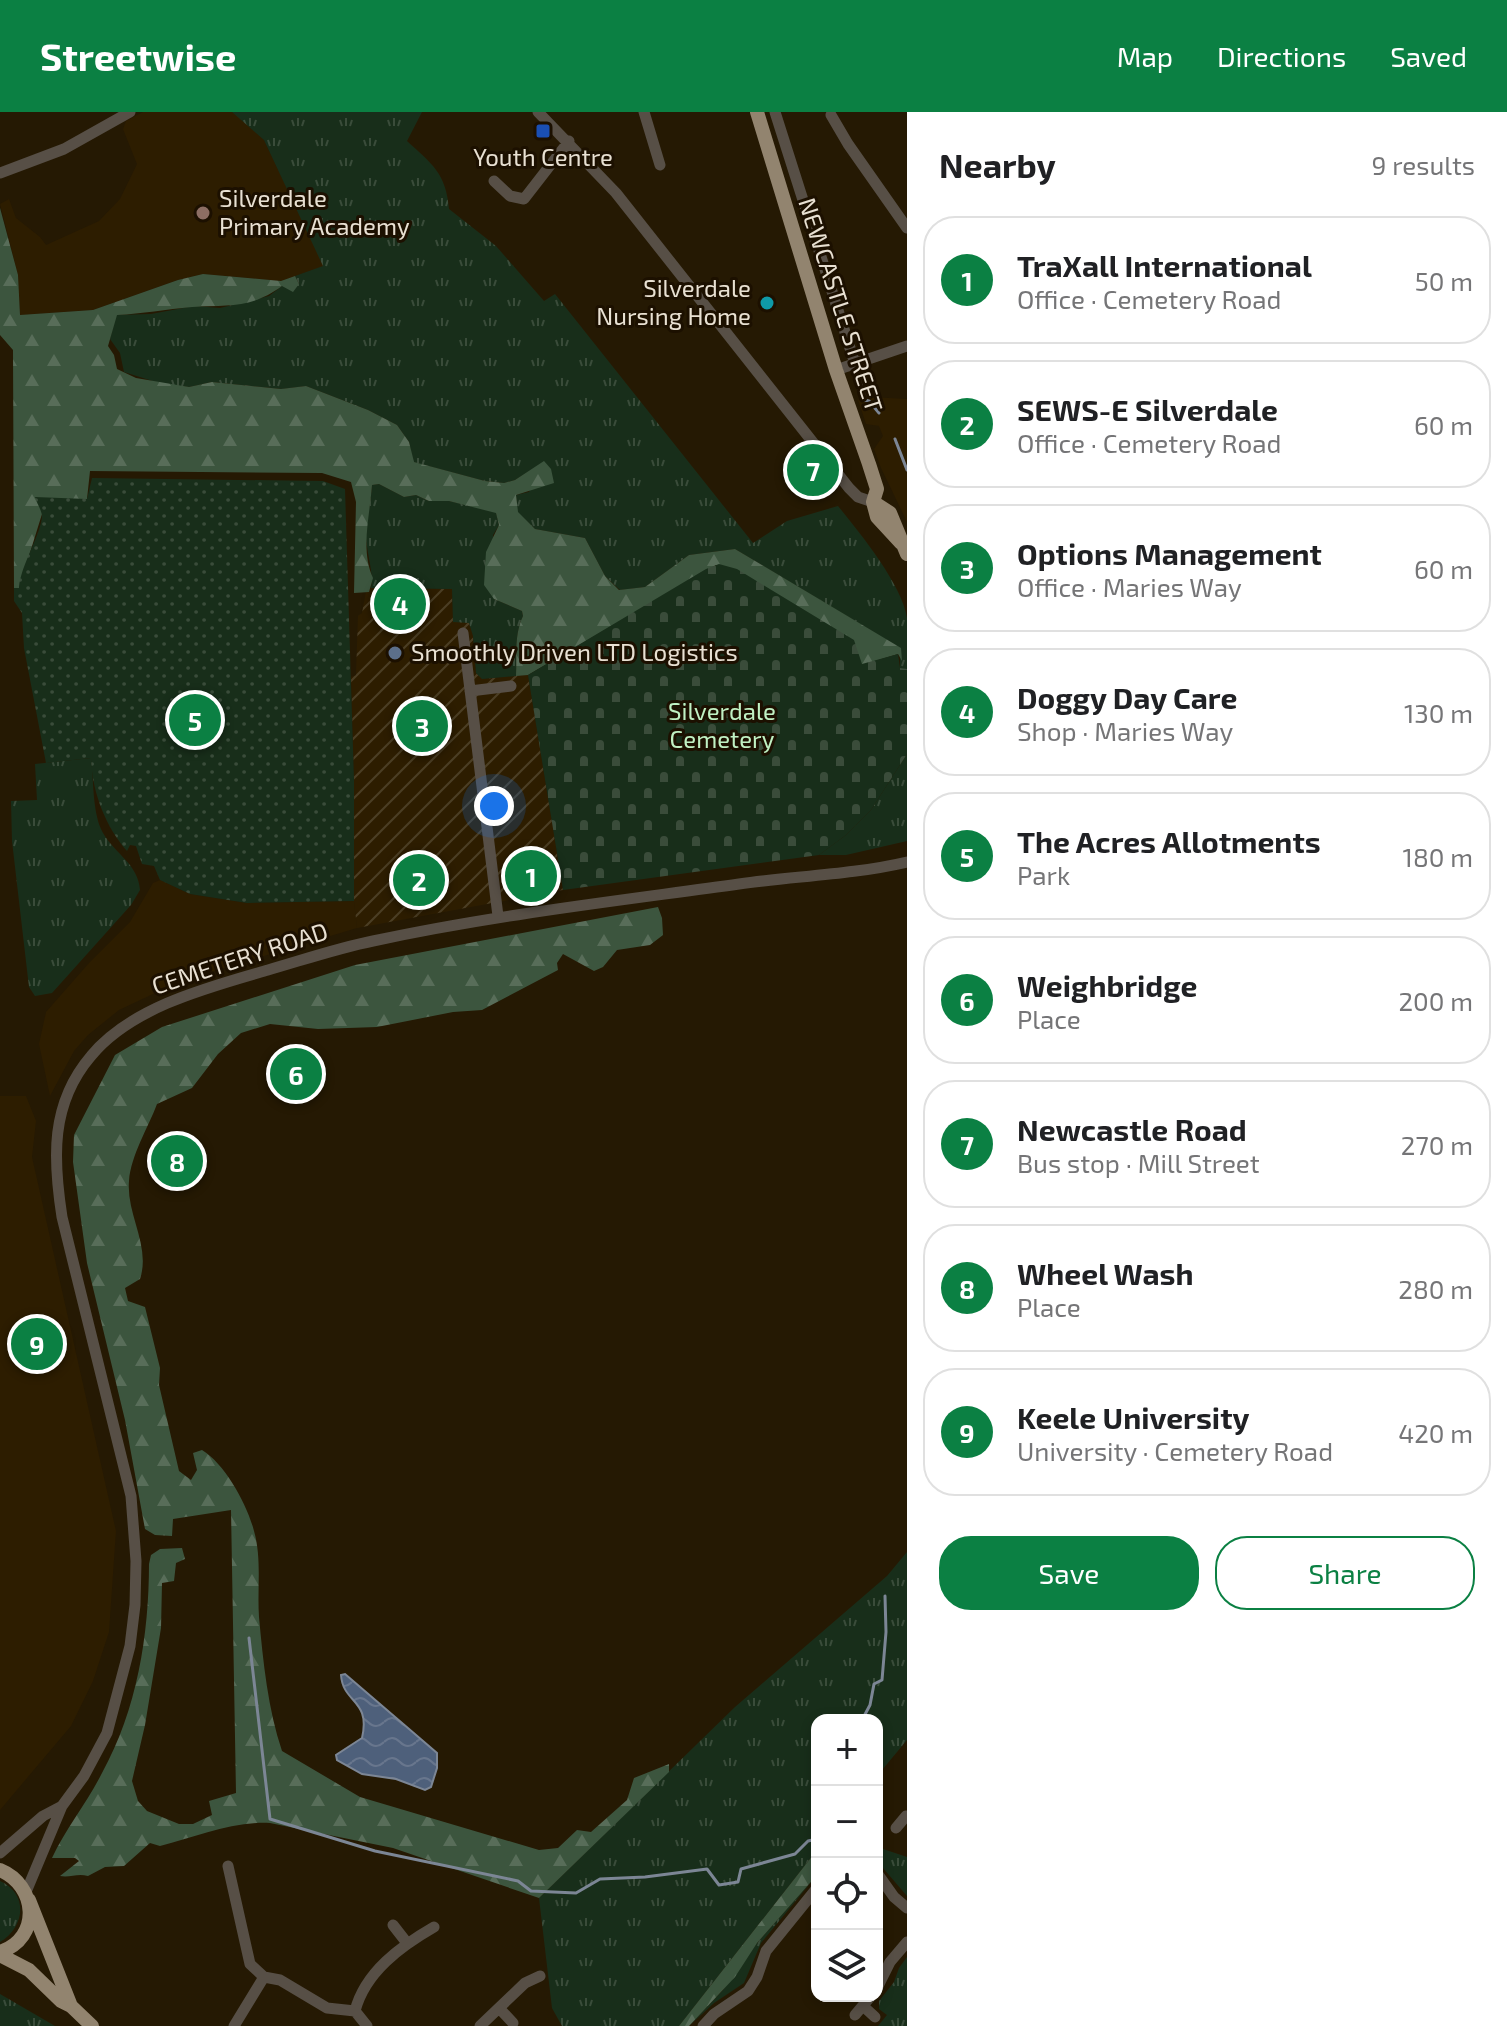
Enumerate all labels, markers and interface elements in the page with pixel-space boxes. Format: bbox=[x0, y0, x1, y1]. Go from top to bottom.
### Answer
text: Streetwise bbox=[40, 33, 236, 79]
text: Map bbox=[1117, 39, 1173, 73]
text: Directions bbox=[1217, 39, 1346, 73]
text: Saved bbox=[1390, 39, 1467, 73]
marker: Youth Centre bbox=[534, 122, 552, 140]
place label: Youth Centre bbox=[473, 142, 613, 171]
text: Nearby bbox=[939, 144, 1056, 185]
text: 9 results bbox=[1372, 149, 1475, 180]
place label: Silverdale Primary Academy bbox=[219, 183, 410, 240]
street label: NEWCASTLE STREET bbox=[793, 194, 890, 415]
marker: Silverdale Primary Academy bbox=[194, 204, 212, 222]
text: TraXall International bbox=[1017, 247, 1312, 283]
text: 1 bbox=[961, 265, 973, 296]
text: 50 m bbox=[1415, 265, 1473, 296]
place label: Silverdale Nursing Home bbox=[596, 273, 751, 330]
text: Office · Cemetery Road bbox=[1017, 283, 1281, 314]
marker: Silverdale Nursing Home bbox=[758, 294, 776, 312]
text: SEWS-E Silverdale bbox=[1017, 391, 1278, 427]
text: 2 bbox=[959, 409, 975, 440]
text: 60 m bbox=[1414, 409, 1473, 440]
text: Office · Cemetery Road bbox=[1017, 427, 1281, 458]
pin: 7 bbox=[787, 440, 839, 500]
text: Options Management bbox=[1017, 535, 1322, 571]
text: 3 bbox=[960, 553, 974, 584]
text: 60 m bbox=[1414, 553, 1473, 584]
text: Office · Maries Way bbox=[1017, 571, 1242, 602]
pin: 4 bbox=[374, 574, 426, 634]
place label: Smoothly Driven LTD Logistics bbox=[411, 637, 738, 666]
marker: Smoothly Driven LTD Logistics bbox=[386, 644, 404, 662]
text: Doggy Day Care bbox=[1017, 679, 1237, 715]
pin: 5 bbox=[169, 690, 221, 750]
pin: 3 bbox=[396, 696, 448, 756]
park label: Silverdale Cemetery bbox=[668, 696, 776, 753]
text: 4 bbox=[959, 697, 975, 728]
text: 130 m bbox=[1404, 697, 1473, 728]
text: Shop · Maries Way bbox=[1017, 715, 1233, 746]
your location bbox=[474, 786, 514, 826]
text: The Acres Allotments bbox=[1017, 823, 1321, 859]
text: 5 bbox=[960, 841, 974, 872]
text: 180 m bbox=[1403, 841, 1473, 872]
pin: 1 bbox=[505, 846, 557, 906]
pin: 2 bbox=[393, 850, 445, 910]
text: Park bbox=[1017, 859, 1070, 890]
street label: CEMETERY ROAD bbox=[148, 915, 331, 1000]
text: Weighbridge bbox=[1017, 967, 1197, 1003]
text: 6 bbox=[959, 985, 975, 1016]
text: 200 m bbox=[1398, 985, 1473, 1016]
text: Place bbox=[1017, 1003, 1081, 1034]
pin: 6 bbox=[270, 1044, 322, 1104]
text: Newcastle Road bbox=[1017, 1111, 1247, 1147]
text: 7 bbox=[960, 1129, 974, 1160]
text: 270 m bbox=[1401, 1129, 1473, 1160]
pin: 8 bbox=[151, 1131, 203, 1191]
text: Bus stop · Mill Street bbox=[1017, 1147, 1260, 1178]
text: Wheel Wash bbox=[1017, 1255, 1194, 1291]
text: 8 bbox=[959, 1273, 975, 1304]
text: 280 m bbox=[1398, 1273, 1473, 1304]
text: Place bbox=[1017, 1291, 1081, 1322]
pin: 9 bbox=[11, 1314, 63, 1374]
text: Keele University bbox=[1017, 1399, 1249, 1435]
text: 9 bbox=[959, 1417, 975, 1448]
text: 420 m bbox=[1398, 1417, 1473, 1448]
text: University · Cemetery Road bbox=[1017, 1435, 1333, 1466]
button: Save bbox=[939, 1536, 1199, 1610]
button: Share bbox=[1215, 1536, 1475, 1610]
map controls bbox=[811, 1714, 883, 2002]
button: + bbox=[811, 1714, 883, 1786]
button: − bbox=[811, 1786, 883, 1858]
button: locate bbox=[811, 1858, 883, 1930]
button: layers bbox=[811, 1930, 883, 2002]

